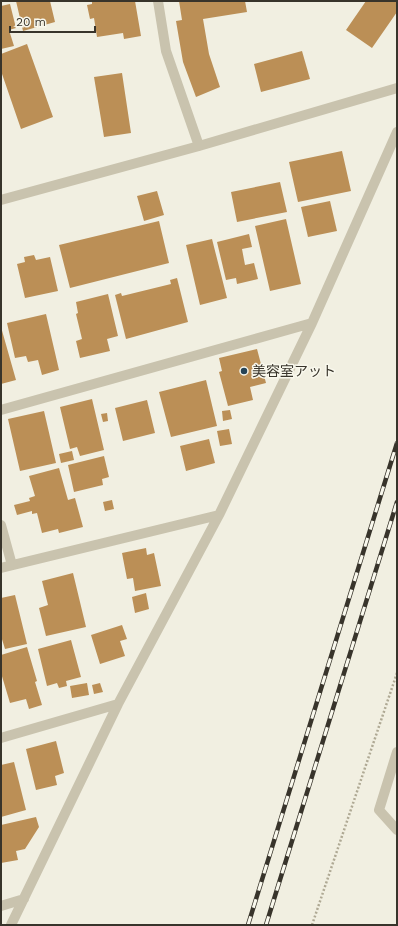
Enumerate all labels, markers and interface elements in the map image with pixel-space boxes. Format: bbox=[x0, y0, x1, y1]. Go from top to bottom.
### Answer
scale bar bbox=[10, 8, 95, 34]
text: 20 m bbox=[16, 15, 46, 29]
place label: 美容室アット bbox=[252, 363, 336, 379]
marker: 美容室アット bbox=[239, 366, 249, 376]

